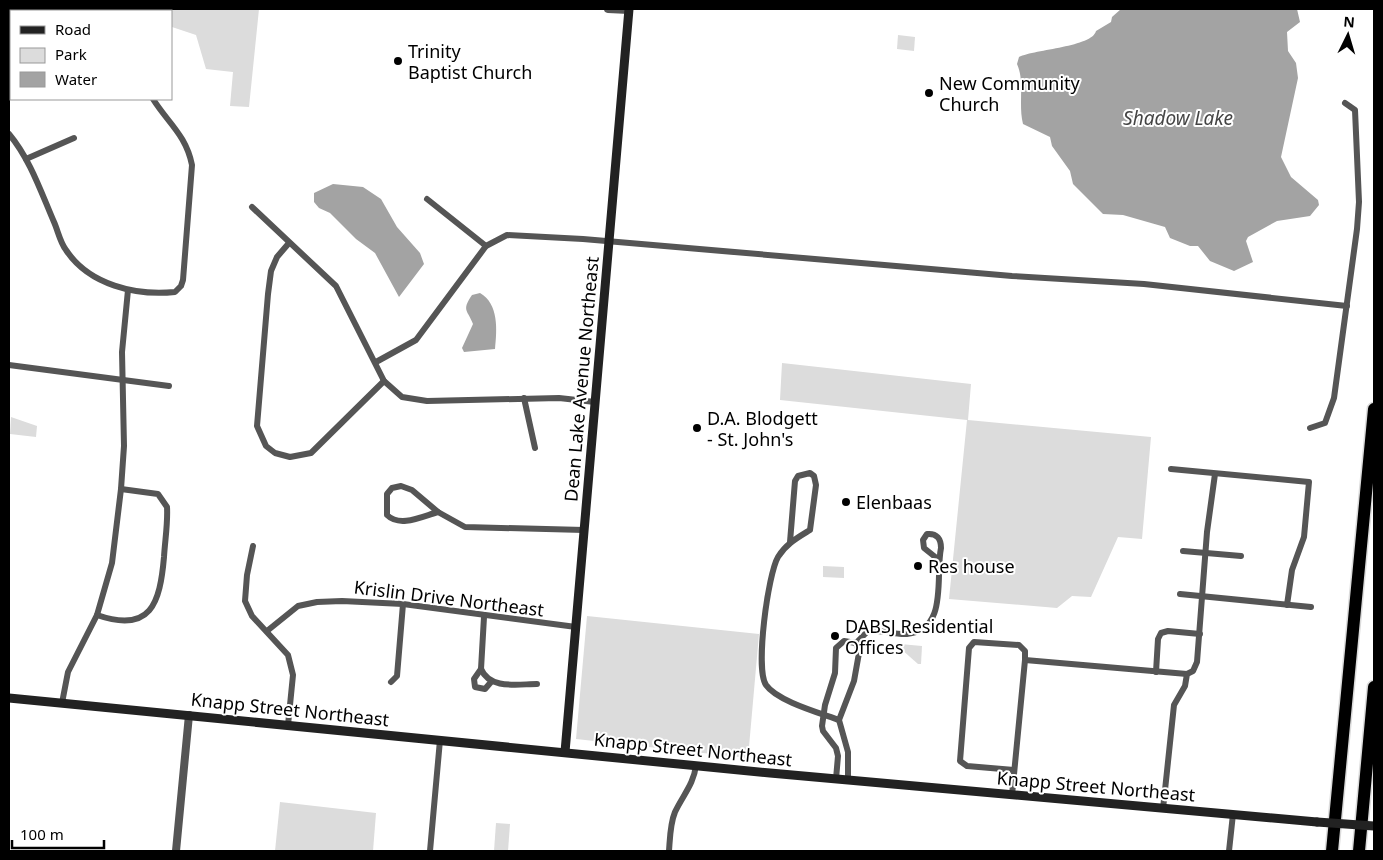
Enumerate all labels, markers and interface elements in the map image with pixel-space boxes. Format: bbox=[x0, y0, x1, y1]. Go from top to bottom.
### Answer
legend bbox=[10, 10, 172, 100]
north arrow bbox=[1323, 10, 1373, 60]
text: N bbox=[1343, 12, 1356, 32]
text: Road bbox=[55, 19, 91, 39]
place label: Trinity Baptist Church bbox=[408, 39, 532, 84]
text: Park bbox=[55, 44, 87, 64]
marker: Trinity Baptist Church bbox=[392, 55, 404, 67]
text: Water bbox=[55, 69, 97, 89]
place label: New Community Church bbox=[939, 71, 1081, 116]
marker: New Community Church bbox=[923, 87, 935, 99]
water label: Shadow Lake bbox=[1123, 105, 1233, 131]
street label: Dean Lake Avenue Northeast bbox=[558, 255, 604, 503]
place label: D.A. Blodgett - St. John's bbox=[707, 406, 818, 451]
marker: D.A. Blodgett - St. John's bbox=[691, 422, 703, 434]
place label: Elenbaas bbox=[856, 490, 932, 514]
marker: Elenbaas bbox=[840, 496, 852, 508]
place label: Res house bbox=[928, 554, 1015, 578]
marker: Res house bbox=[912, 560, 924, 572]
street label: Krislin Drive Northeast bbox=[353, 574, 546, 622]
place label: DABSJ Residential Offices bbox=[845, 614, 993, 659]
marker: DABSJ Residential Offices bbox=[829, 630, 841, 642]
street label: Knapp Street Northeast bbox=[190, 687, 391, 731]
street label: Knapp Street Northeast bbox=[593, 727, 794, 771]
street label: Knapp Street Northeast bbox=[996, 765, 1197, 807]
scale bar bbox=[12, 818, 105, 850]
text: 100 m bbox=[20, 824, 64, 844]

